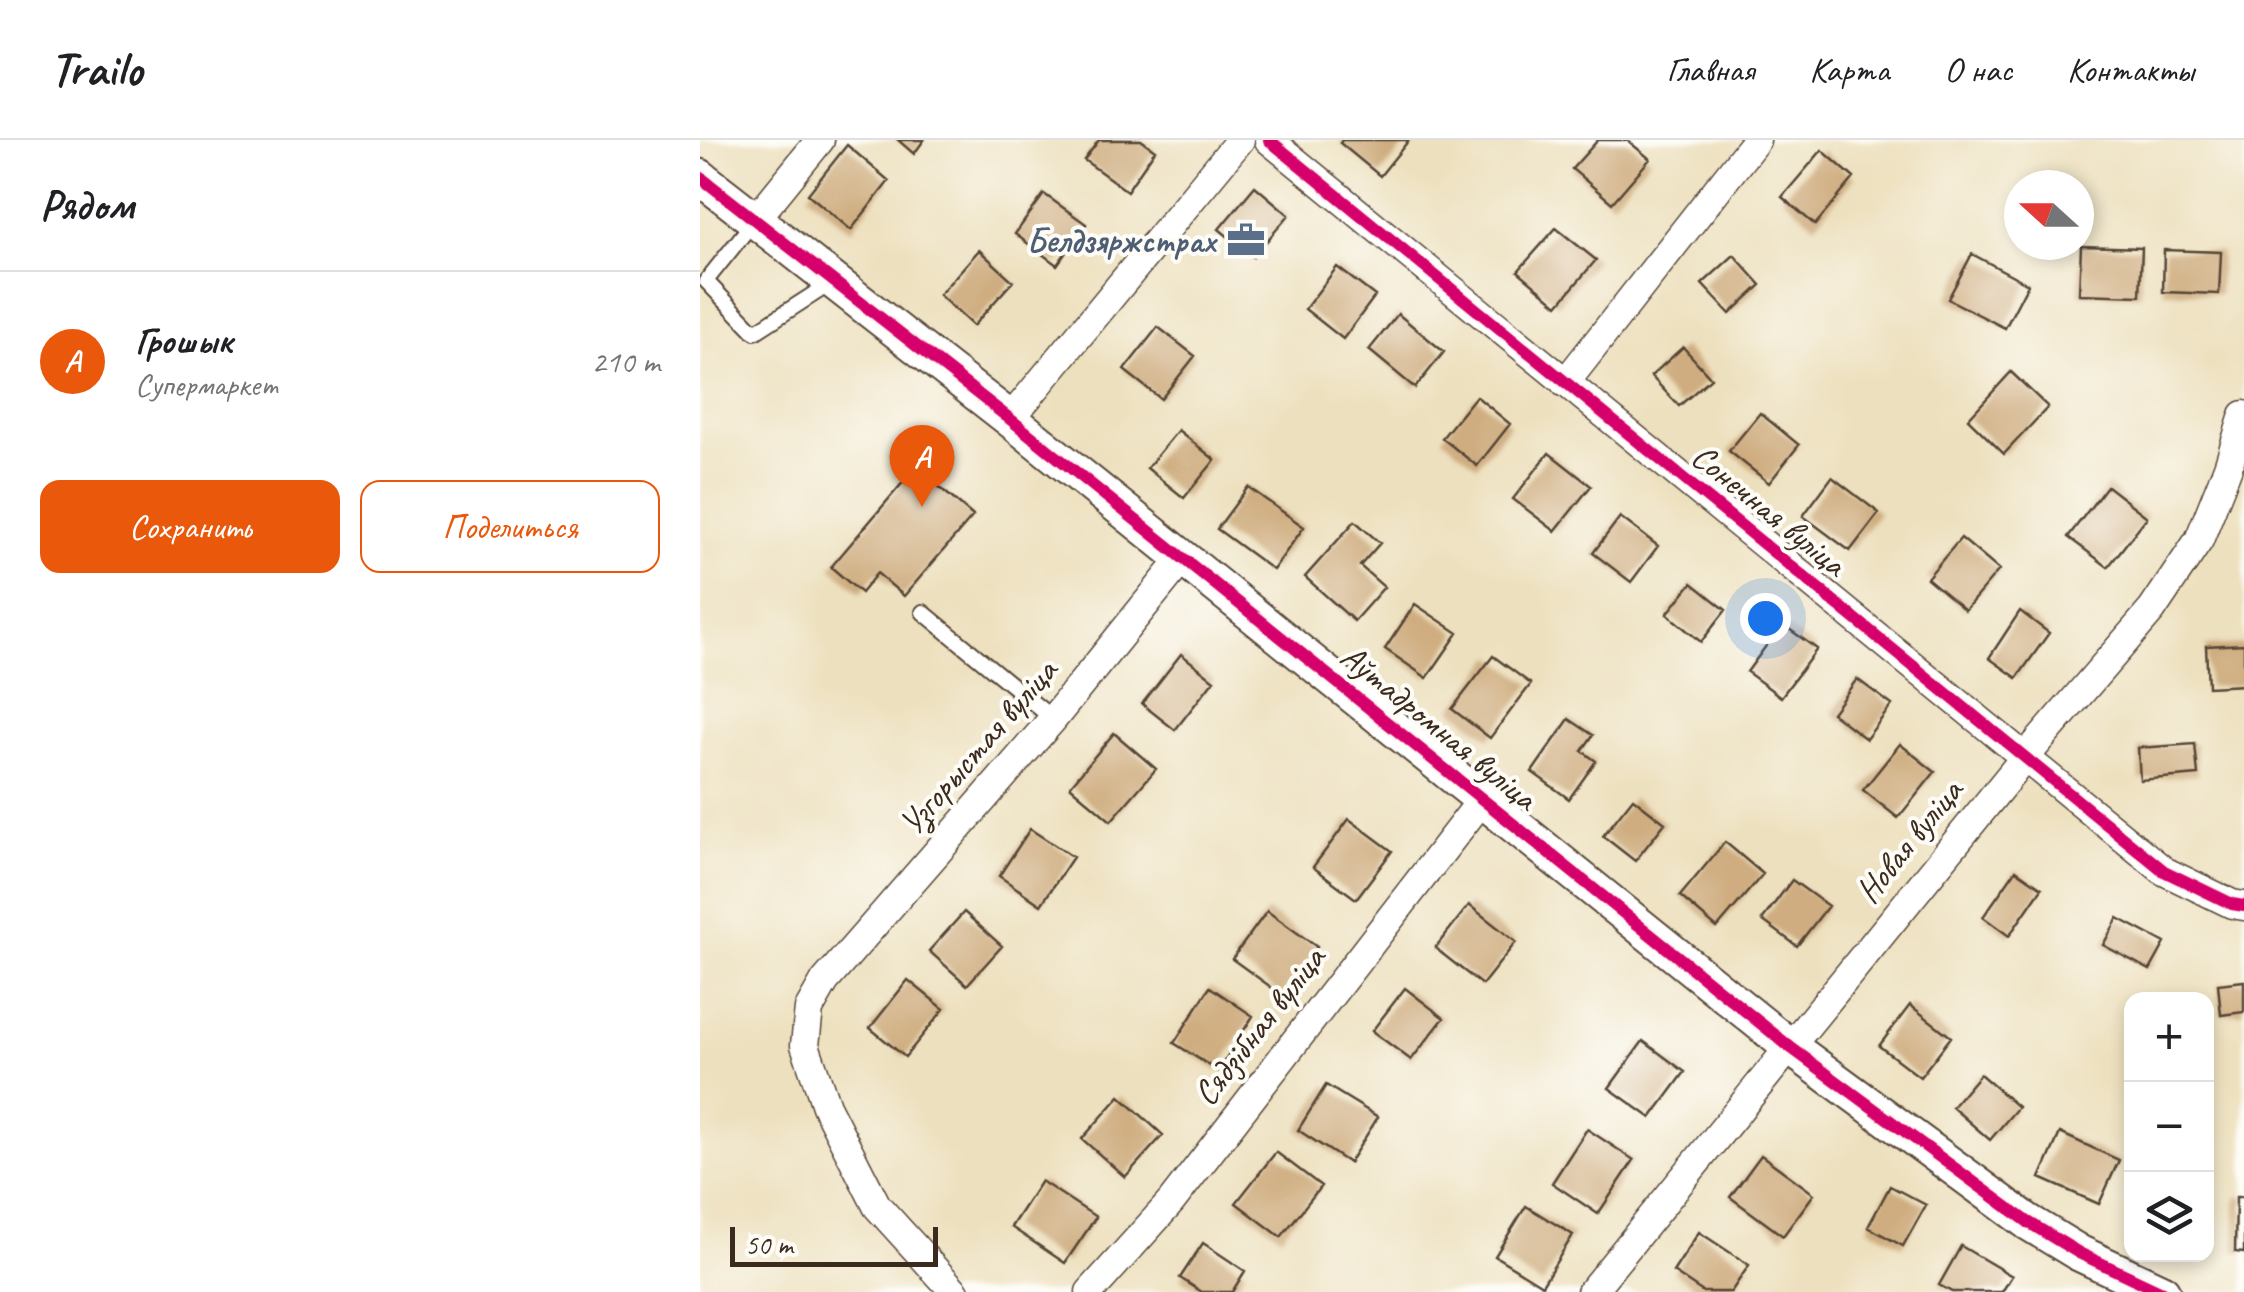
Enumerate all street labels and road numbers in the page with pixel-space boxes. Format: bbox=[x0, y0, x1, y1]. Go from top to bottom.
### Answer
street label: Сонечная вуліца bbox=[1682, 434, 1858, 588]
street label: Аўтадромная вуліца bbox=[1331, 634, 1549, 822]
street label: Узгорыстая вуліца bbox=[889, 647, 1069, 845]
street label: Новая вуліца bbox=[1845, 768, 1974, 912]
street label: Сядзібная вуліца bbox=[1183, 935, 1337, 1115]

